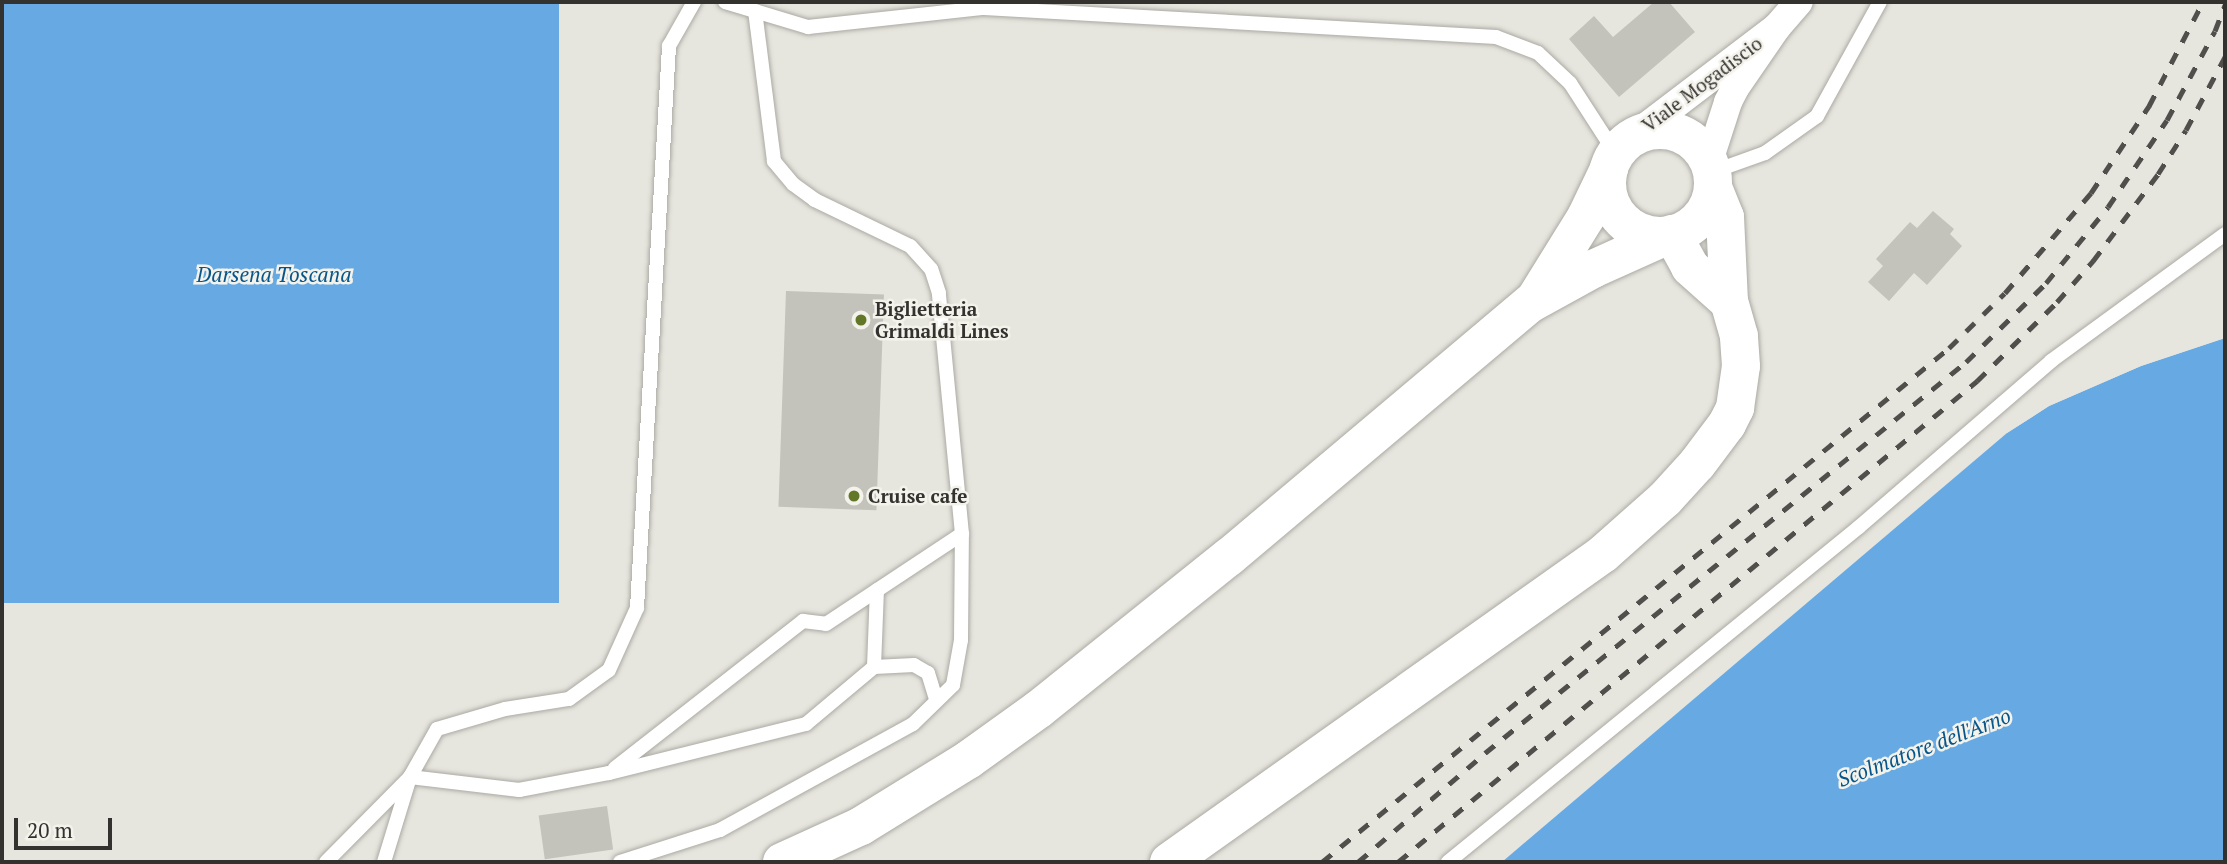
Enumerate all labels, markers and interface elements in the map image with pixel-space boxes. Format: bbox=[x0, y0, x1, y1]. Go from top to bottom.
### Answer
street label: Viale Mogadiscio bbox=[1638, 31, 1766, 137]
water label: Darsena Toscana bbox=[197, 261, 351, 287]
place label: Biglietteria Grimaldi Lines bbox=[875, 298, 1009, 342]
marker: Biglietteria Grimaldi Lines bbox=[853, 312, 869, 328]
place label: Cruise cafe bbox=[868, 485, 967, 507]
marker: Cruise cafe bbox=[846, 488, 862, 504]
water label: Scolmatore dell'Arno bbox=[1834, 702, 2014, 792]
scale bar bbox=[18, 804, 116, 848]
text: 20 m bbox=[27, 816, 73, 844]

